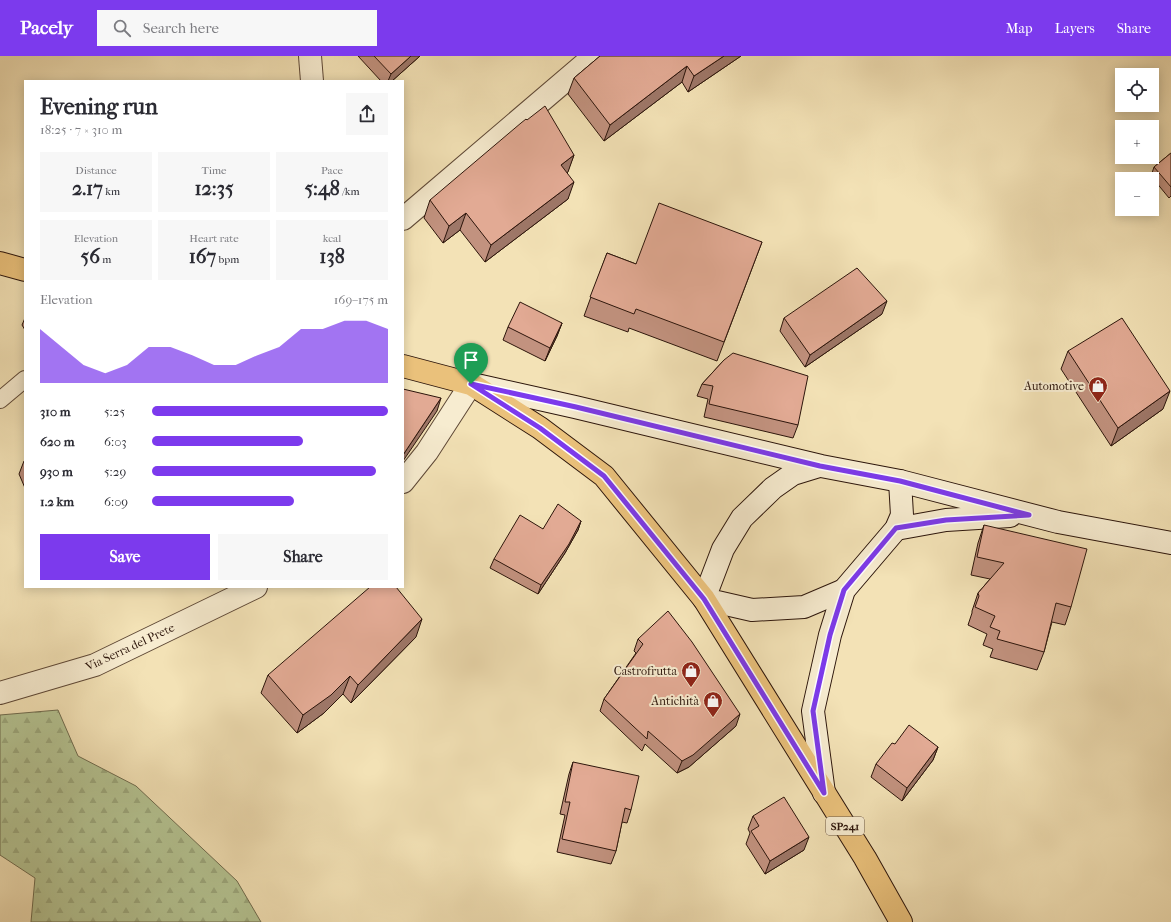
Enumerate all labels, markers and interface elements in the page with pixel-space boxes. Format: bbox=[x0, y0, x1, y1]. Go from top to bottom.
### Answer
search box bbox=[97, 10, 377, 46]
text: Pacely bbox=[20, 17, 73, 39]
icon: search bbox=[111, 17, 133, 39]
text: Search here bbox=[143, 19, 219, 37]
text: Map bbox=[1006, 20, 1033, 37]
text: Layers bbox=[1055, 20, 1095, 37]
text: Share bbox=[1117, 20, 1151, 37]
map controls bbox=[1115, 68, 1159, 216]
button: locate bbox=[1115, 68, 1159, 112]
button: share bbox=[346, 93, 388, 135]
text: Evening run bbox=[40, 94, 158, 120]
button: + bbox=[1115, 120, 1159, 164]
text: 18:25 · 7 × 310 m bbox=[40, 122, 122, 137]
text: Distance bbox=[75, 164, 117, 177]
text: Time bbox=[202, 164, 227, 177]
text: Pace bbox=[321, 164, 343, 177]
button: − bbox=[1115, 172, 1159, 216]
text: 2.17 bbox=[72, 177, 103, 200]
text: 12:35 bbox=[194, 177, 234, 200]
text: 5:48 bbox=[304, 177, 340, 200]
text: km bbox=[103, 185, 120, 198]
text: /km bbox=[340, 185, 360, 198]
text: Elevation bbox=[74, 232, 118, 245]
text: Heart rate bbox=[189, 232, 239, 245]
text: kcal bbox=[323, 232, 341, 245]
text: 56 bbox=[81, 245, 100, 268]
text: 167 bbox=[189, 245, 216, 268]
text: 138 bbox=[319, 245, 345, 268]
text: m bbox=[100, 253, 112, 266]
text: bpm bbox=[216, 253, 239, 266]
text: Elevation bbox=[40, 292, 93, 307]
text: 169–175 m bbox=[334, 292, 388, 307]
pin bbox=[454, 343, 488, 384]
icon: arrive bbox=[460, 349, 482, 371]
shop icon: Automotive bbox=[1087, 375, 1109, 403]
place label: Automotive bbox=[1023, 379, 1084, 393]
text: 310 m bbox=[40, 404, 71, 419]
text: 5:25 bbox=[104, 404, 125, 419]
text: 620 m bbox=[40, 434, 75, 449]
text: 6:03 bbox=[104, 434, 127, 449]
text: 930 m bbox=[40, 464, 73, 479]
text: 5:29 bbox=[104, 464, 126, 479]
text: 1.2 km bbox=[40, 494, 74, 509]
text: 6:09 bbox=[104, 494, 128, 509]
button: Save bbox=[40, 534, 210, 580]
button: Share bbox=[218, 534, 388, 580]
street label: Via Serra del Prete bbox=[82, 620, 177, 674]
shop icon: Castrofrutta bbox=[680, 660, 702, 688]
place label: Castrofrutta bbox=[614, 664, 677, 678]
shop icon: Antichità bbox=[702, 690, 724, 718]
place label: Antichità bbox=[650, 694, 699, 708]
road number: SP241 bbox=[826, 817, 864, 835]

